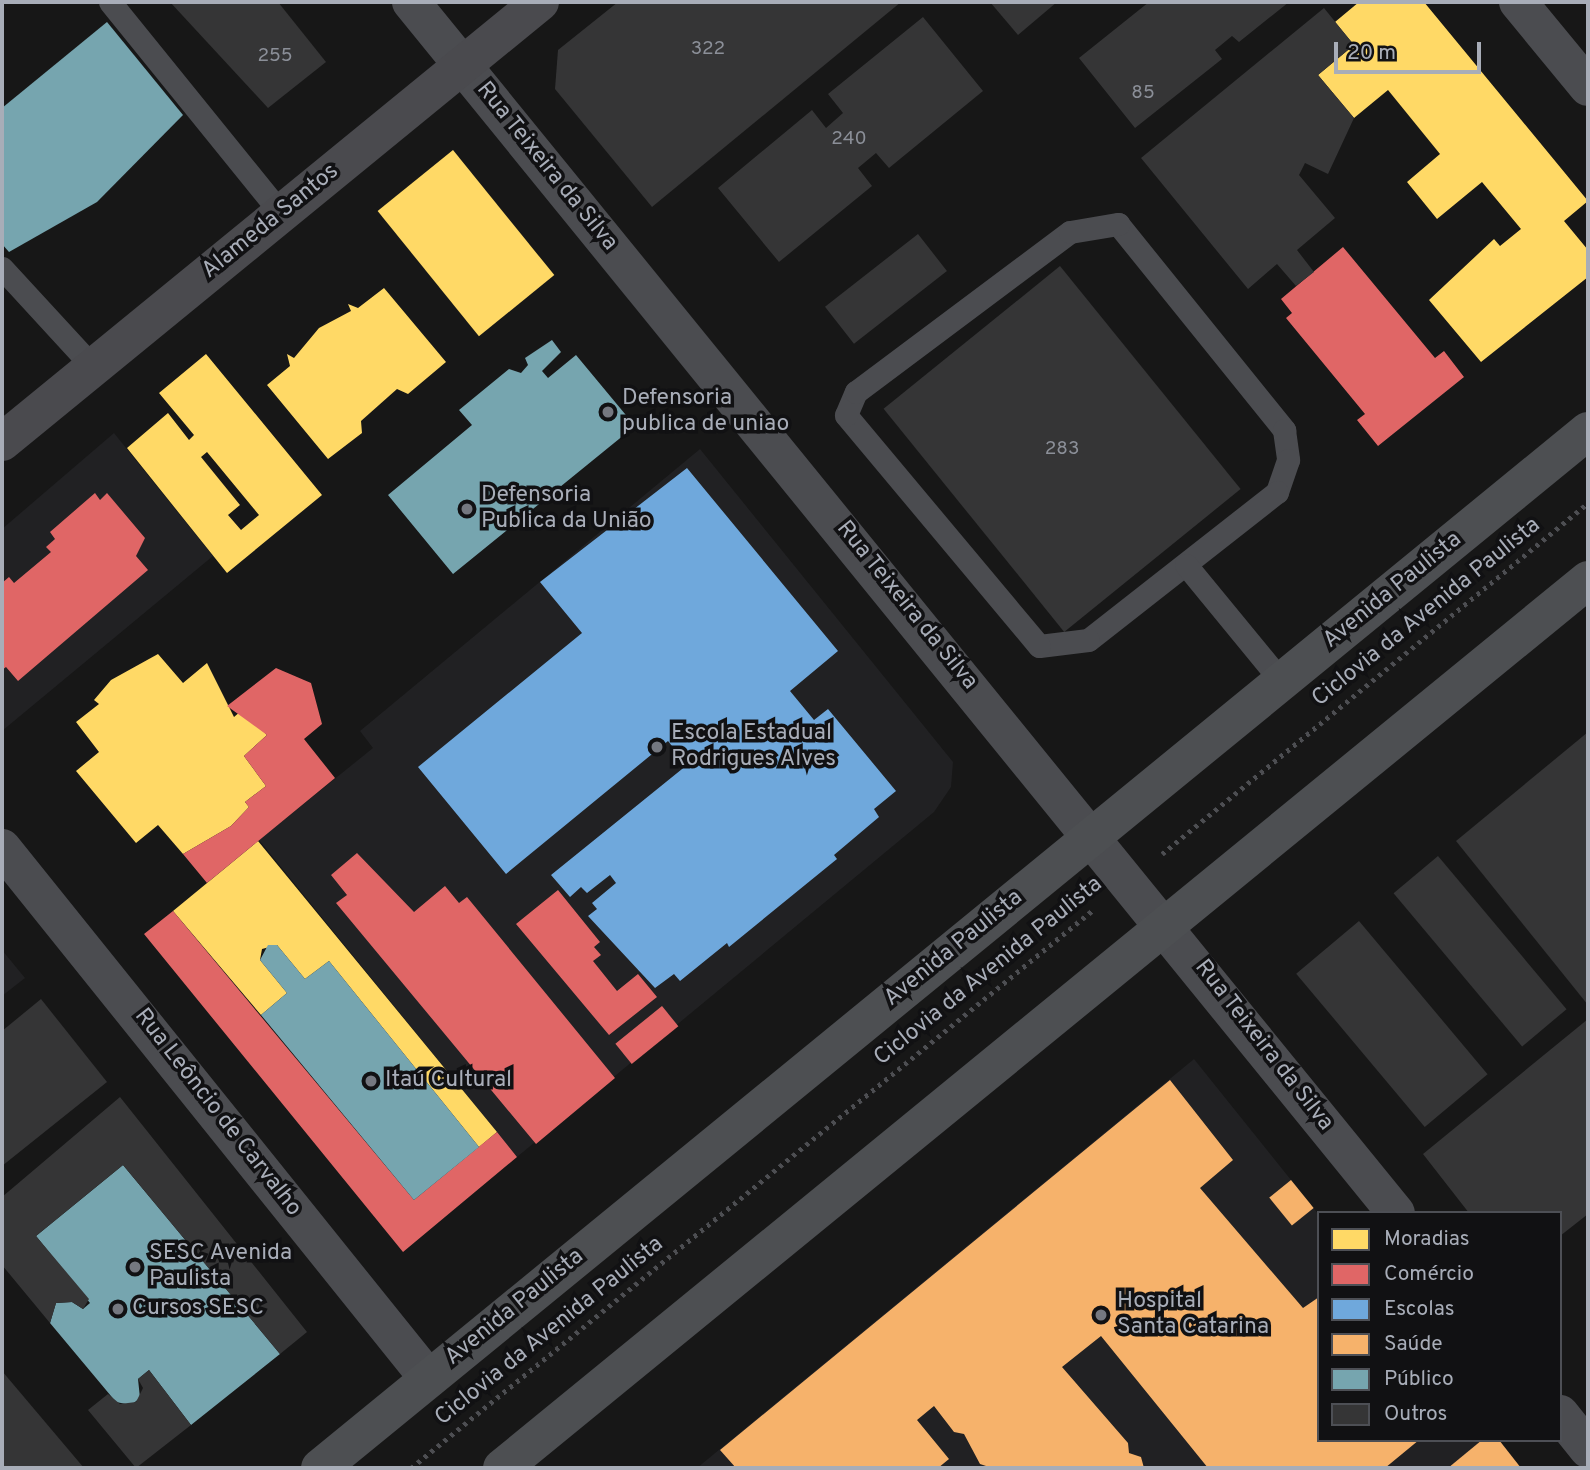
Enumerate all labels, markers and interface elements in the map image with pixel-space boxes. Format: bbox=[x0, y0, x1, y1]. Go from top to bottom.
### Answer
scale bar bbox=[1338, 28, 1485, 72]
house number: 322 bbox=[691, 39, 725, 61]
text: 20 m bbox=[1347, 40, 1396, 67]
house number: 255 bbox=[257, 46, 293, 68]
street label: Rua Teixeira da Silva bbox=[469, 77, 623, 257]
house number: 85 bbox=[1131, 83, 1155, 105]
house number: 240 bbox=[831, 129, 867, 151]
street label: Alameda Santos bbox=[197, 159, 345, 285]
place label: Defensoria publica de uniao bbox=[622, 385, 789, 439]
marker: Defensoria publica de uniao bbox=[600, 404, 616, 420]
house number: 283 bbox=[1045, 439, 1079, 461]
place label: Defensoria Publica da União bbox=[481, 482, 652, 536]
marker: Defensoria Publica da União bbox=[459, 501, 475, 517]
street label: Ciclovia da Avenida Paulista bbox=[1307, 512, 1547, 714]
street label: Rua Teixeira da Silva bbox=[829, 516, 983, 696]
street label: Avenida Paulista bbox=[1318, 527, 1468, 655]
place label: Escola Estadual Rodrigues Alves bbox=[671, 720, 837, 774]
marker: Escola Estadual Rodrigues Alves bbox=[649, 739, 665, 755]
street label: Ciclovia da Avenida Paulista bbox=[869, 871, 1109, 1073]
street label: Avenida Paulista bbox=[879, 885, 1029, 1013]
street label: Rua Teixeira da Silva bbox=[1187, 955, 1339, 1137]
street label: Rua Leôncio de Carvalho bbox=[127, 1004, 307, 1222]
place label: Itaú Cultural bbox=[385, 1067, 512, 1095]
marker: Itaú Cultural bbox=[363, 1073, 379, 1089]
legend bbox=[1317, 1211, 1562, 1442]
text: Moradias bbox=[1384, 1226, 1470, 1253]
street label: Ciclovia da Avenida Paulista bbox=[430, 1231, 670, 1433]
place label: SESC Avenida Paulista bbox=[149, 1240, 293, 1294]
street label: Avenida Paulista bbox=[440, 1244, 590, 1372]
marker: SESC Avenida Paulista bbox=[127, 1259, 143, 1275]
text: Comércio bbox=[1384, 1261, 1474, 1288]
place label: Hospital Santa Catarina bbox=[1117, 1288, 1269, 1342]
place label: Cursos SESC bbox=[132, 1295, 264, 1323]
text: Escolas bbox=[1384, 1296, 1455, 1323]
marker: Cursos SESC bbox=[110, 1301, 126, 1317]
marker: Hospital Santa Catarina bbox=[1091, 1305, 1111, 1325]
text: Saúde bbox=[1384, 1331, 1443, 1358]
text: Público bbox=[1384, 1366, 1454, 1393]
text: Outros bbox=[1384, 1401, 1447, 1428]

